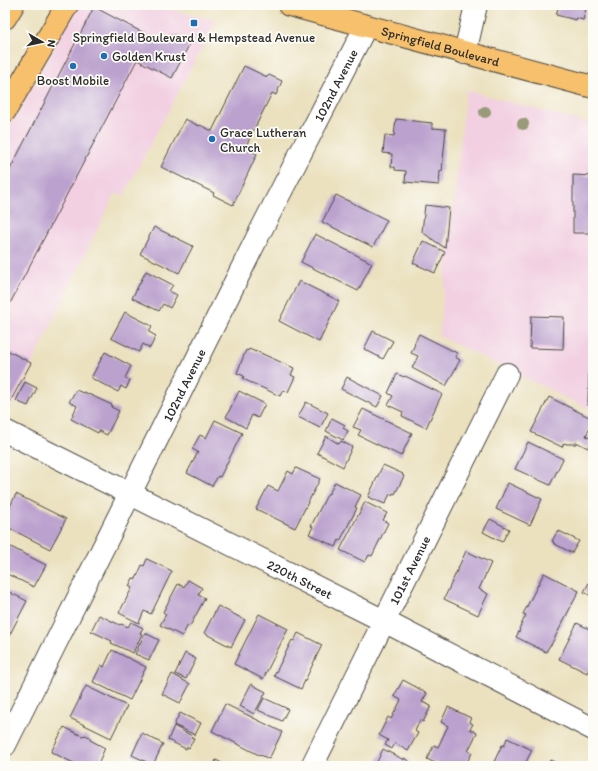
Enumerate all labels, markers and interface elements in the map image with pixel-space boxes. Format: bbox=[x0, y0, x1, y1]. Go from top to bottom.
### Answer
marker: Springfield Boulevard & Hempstead Avenue bbox=[189, 18, 199, 28]
north arrow bbox=[22, 22, 62, 62]
street label: Springfield Boulevard bbox=[380, 23, 501, 69]
place label: Springfield Boulevard & Hempstead Avenue bbox=[73, 30, 315, 45]
text: N bbox=[44, 39, 58, 48]
street label: 102nd Avenue bbox=[311, 47, 361, 124]
place label: Golden Krust bbox=[112, 49, 186, 64]
marker: Golden Krust bbox=[99, 51, 109, 61]
marker: Boost Mobile bbox=[68, 61, 78, 71]
place label: Boost Mobile bbox=[37, 73, 109, 88]
place label: Grace Lutheran Church bbox=[220, 125, 307, 155]
marker: Grace Lutheran Church bbox=[207, 134, 217, 144]
street label: 102nd Avenue bbox=[160, 346, 209, 424]
street label: 101st Avenue bbox=[387, 533, 433, 607]
street label: 220th Street bbox=[265, 557, 335, 602]

